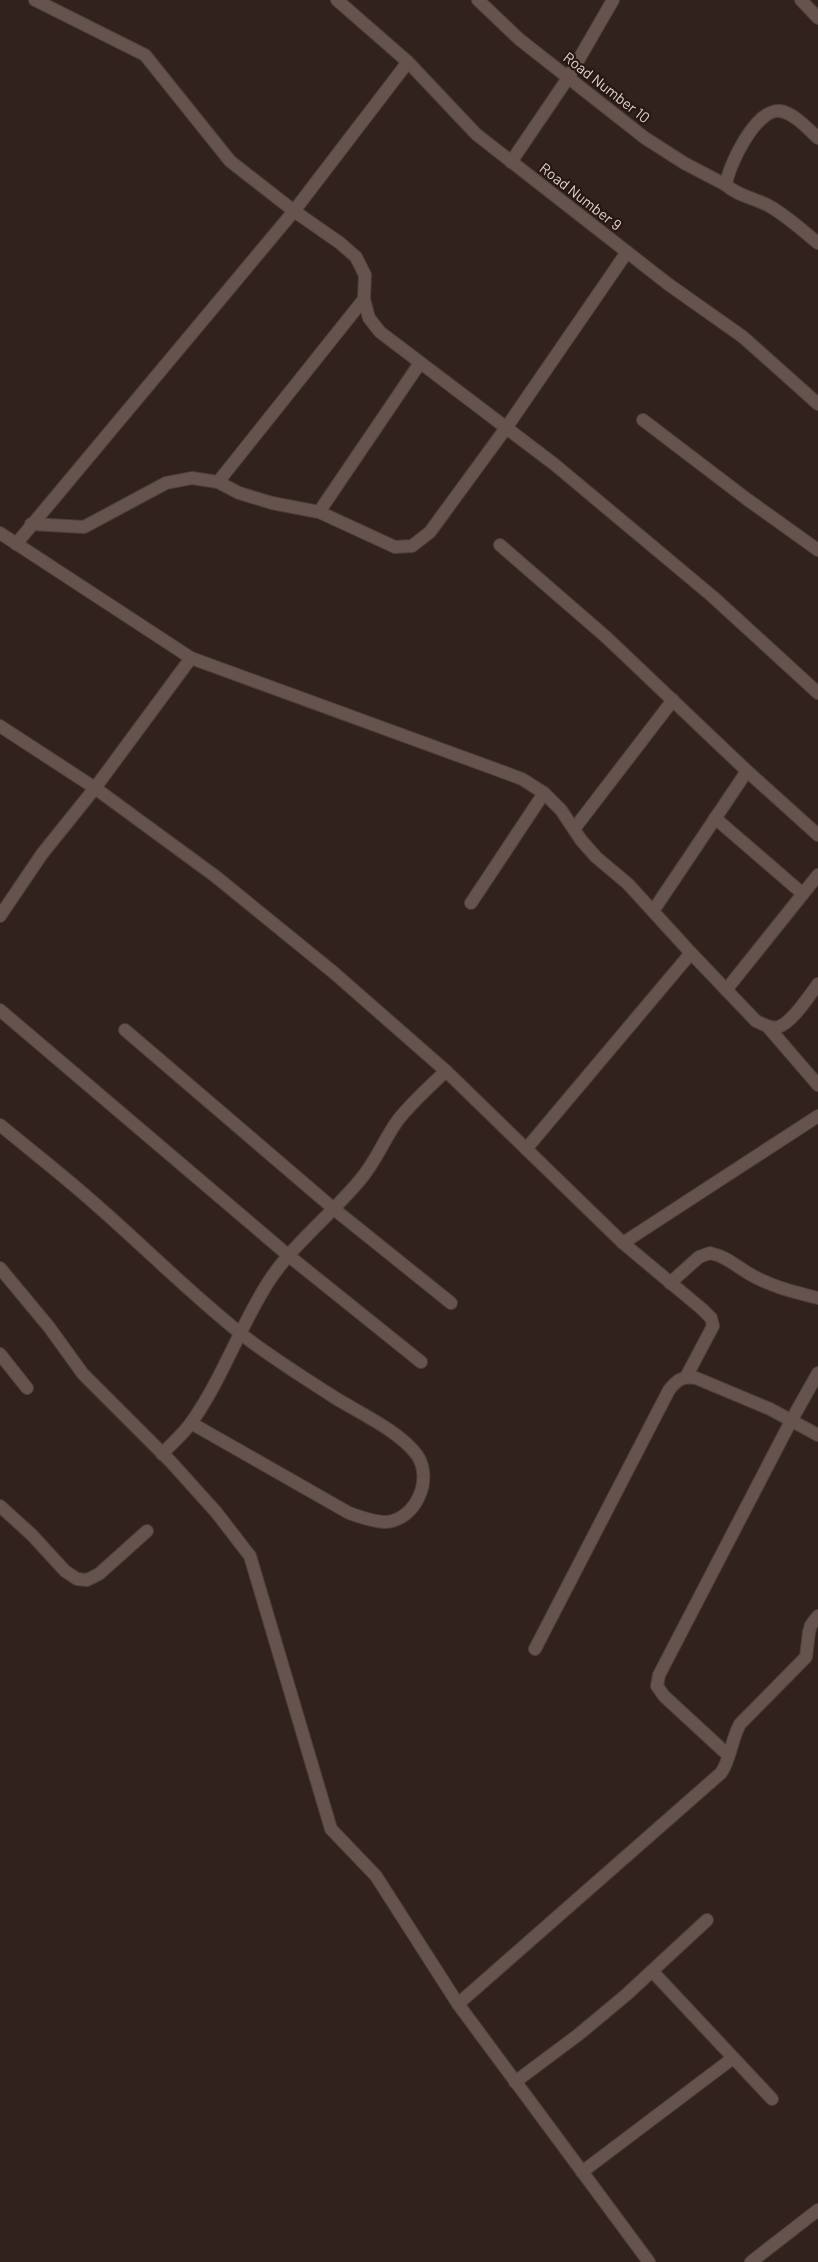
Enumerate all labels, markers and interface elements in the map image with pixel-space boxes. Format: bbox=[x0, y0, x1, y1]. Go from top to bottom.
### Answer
street label: Road Number 10 bbox=[560, 48, 654, 126]
street label: Road Number 9 bbox=[536, 158, 626, 234]

